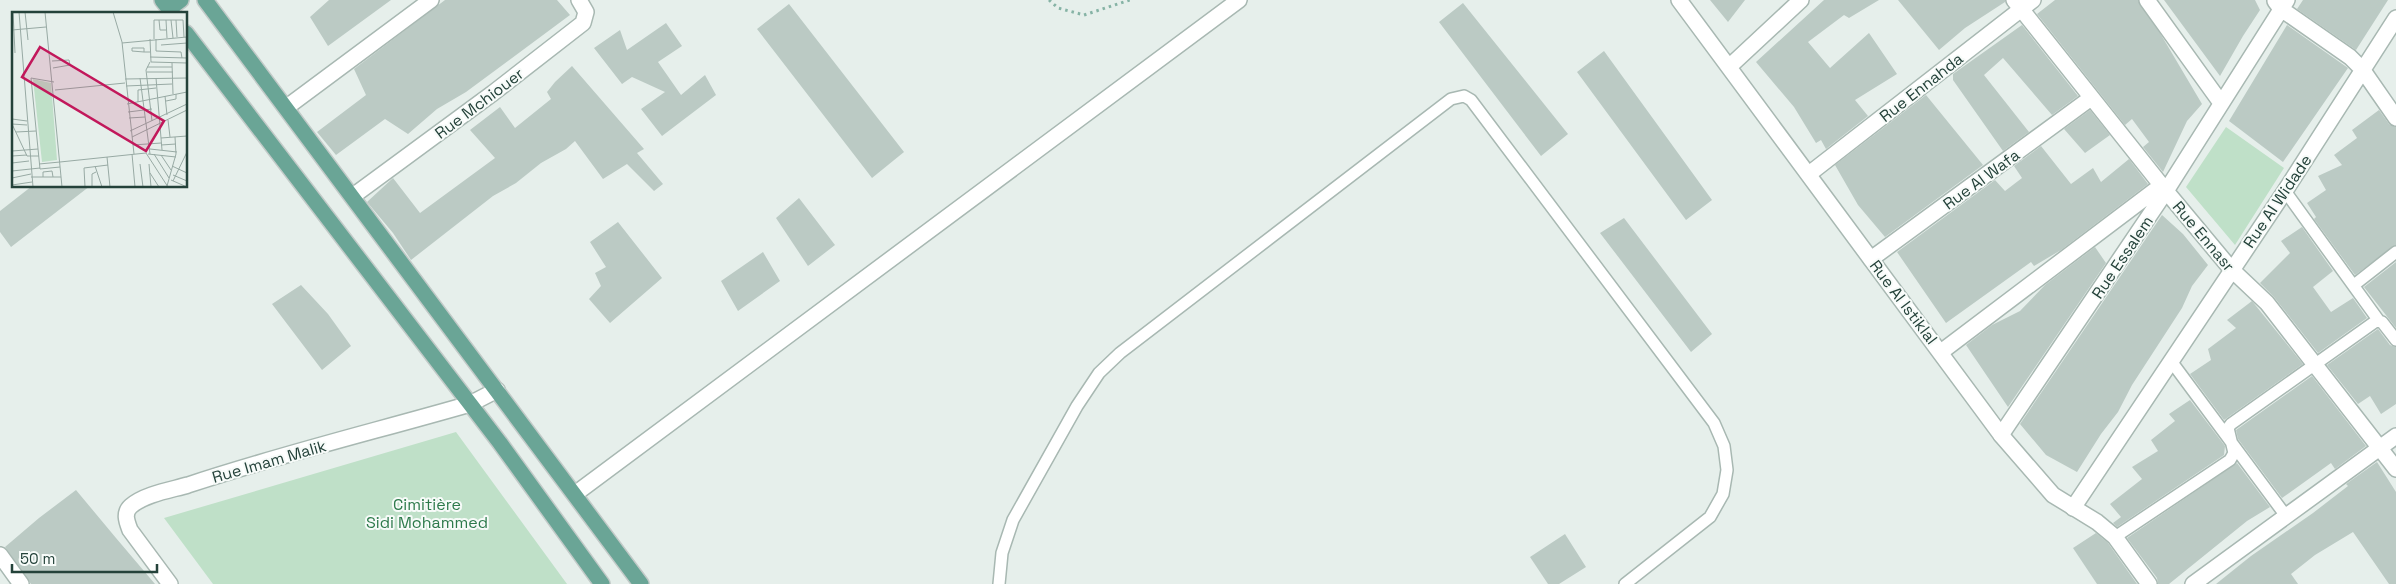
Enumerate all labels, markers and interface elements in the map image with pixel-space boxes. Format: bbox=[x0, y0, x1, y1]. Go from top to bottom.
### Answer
inset map bbox=[12, 12, 188, 188]
street label: Rue Ennahda bbox=[1875, 48, 1967, 127]
street label: Rue Mchiouer bbox=[431, 63, 528, 144]
street label: Rue Al Wafa bbox=[1939, 144, 2024, 214]
street label: Rue Al Widade bbox=[2238, 151, 2316, 252]
street label: Rue Ennasr bbox=[2168, 197, 2239, 276]
street label: Rue Essalem bbox=[2087, 212, 2158, 303]
street label: Rue Al Istiklal bbox=[1865, 256, 1942, 349]
street label: Rue Imam Malik bbox=[210, 435, 329, 488]
park label: Cimitière Sidi Mohammed bbox=[366, 494, 488, 533]
scale bar bbox=[12, 542, 158, 574]
text: 50 m bbox=[20, 549, 55, 568]

